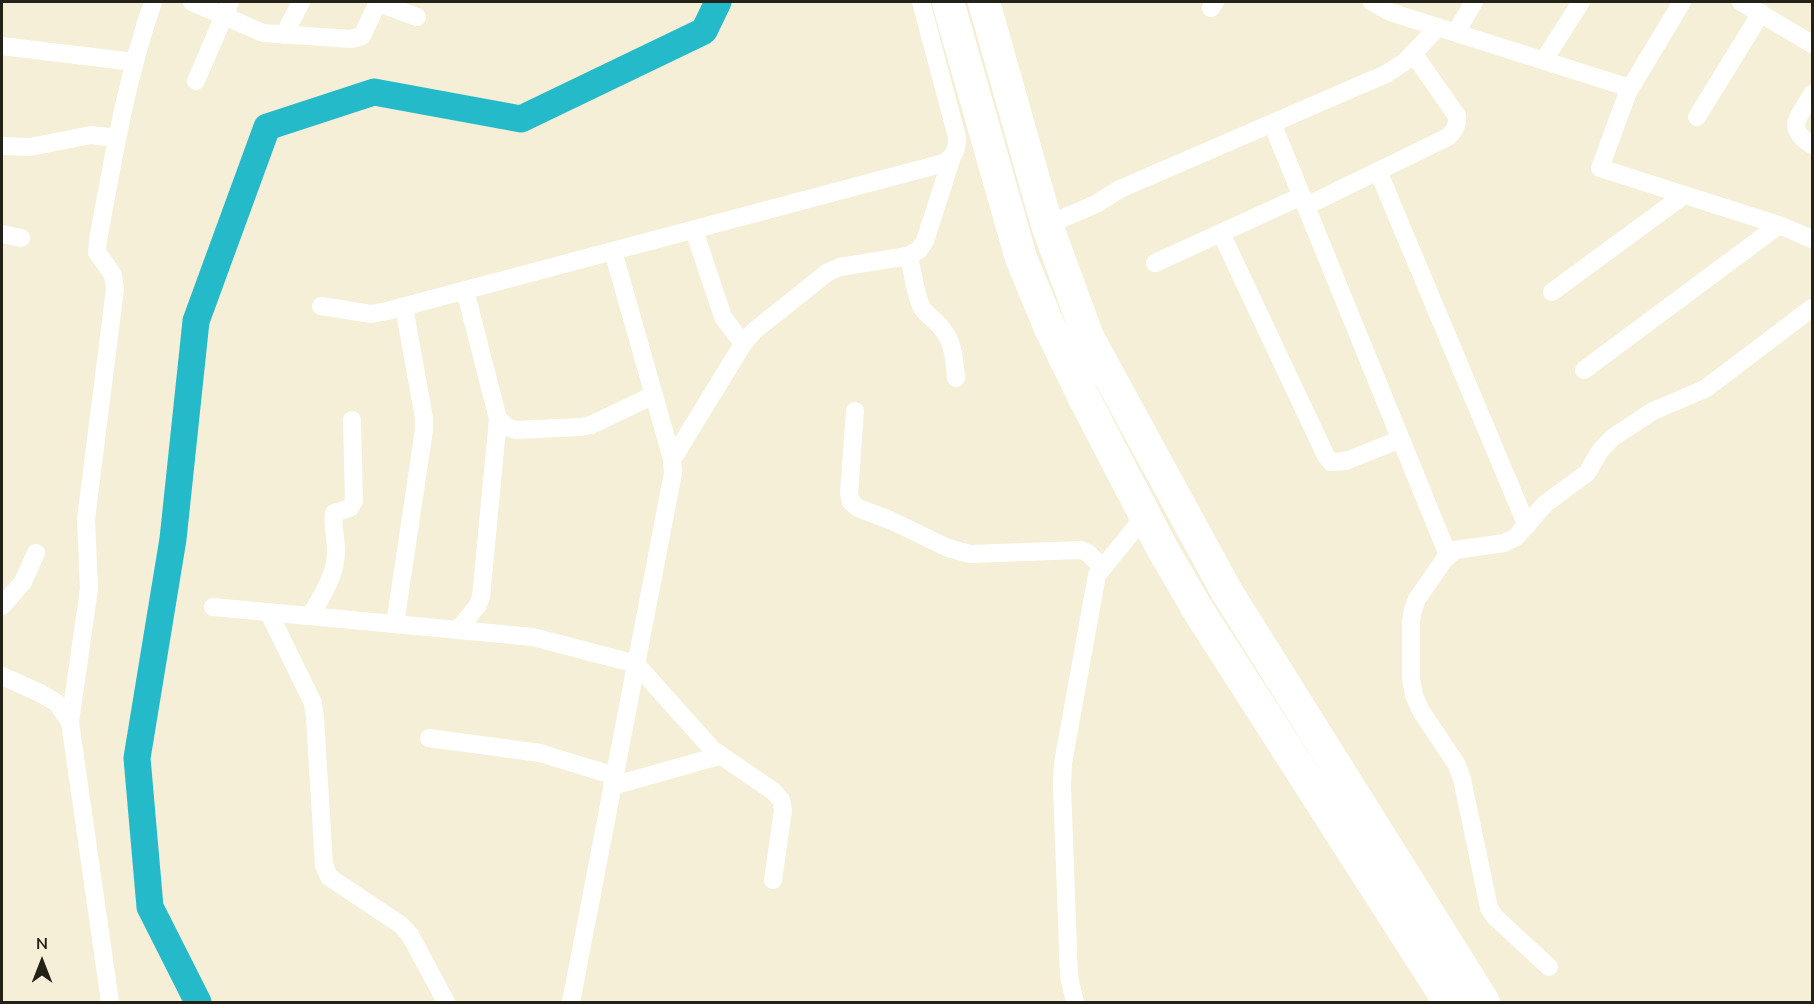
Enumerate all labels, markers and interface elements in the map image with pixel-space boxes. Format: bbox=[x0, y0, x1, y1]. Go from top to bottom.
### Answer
north arrow bbox=[12, 932, 72, 992]
text: N bbox=[36, 933, 48, 955]

